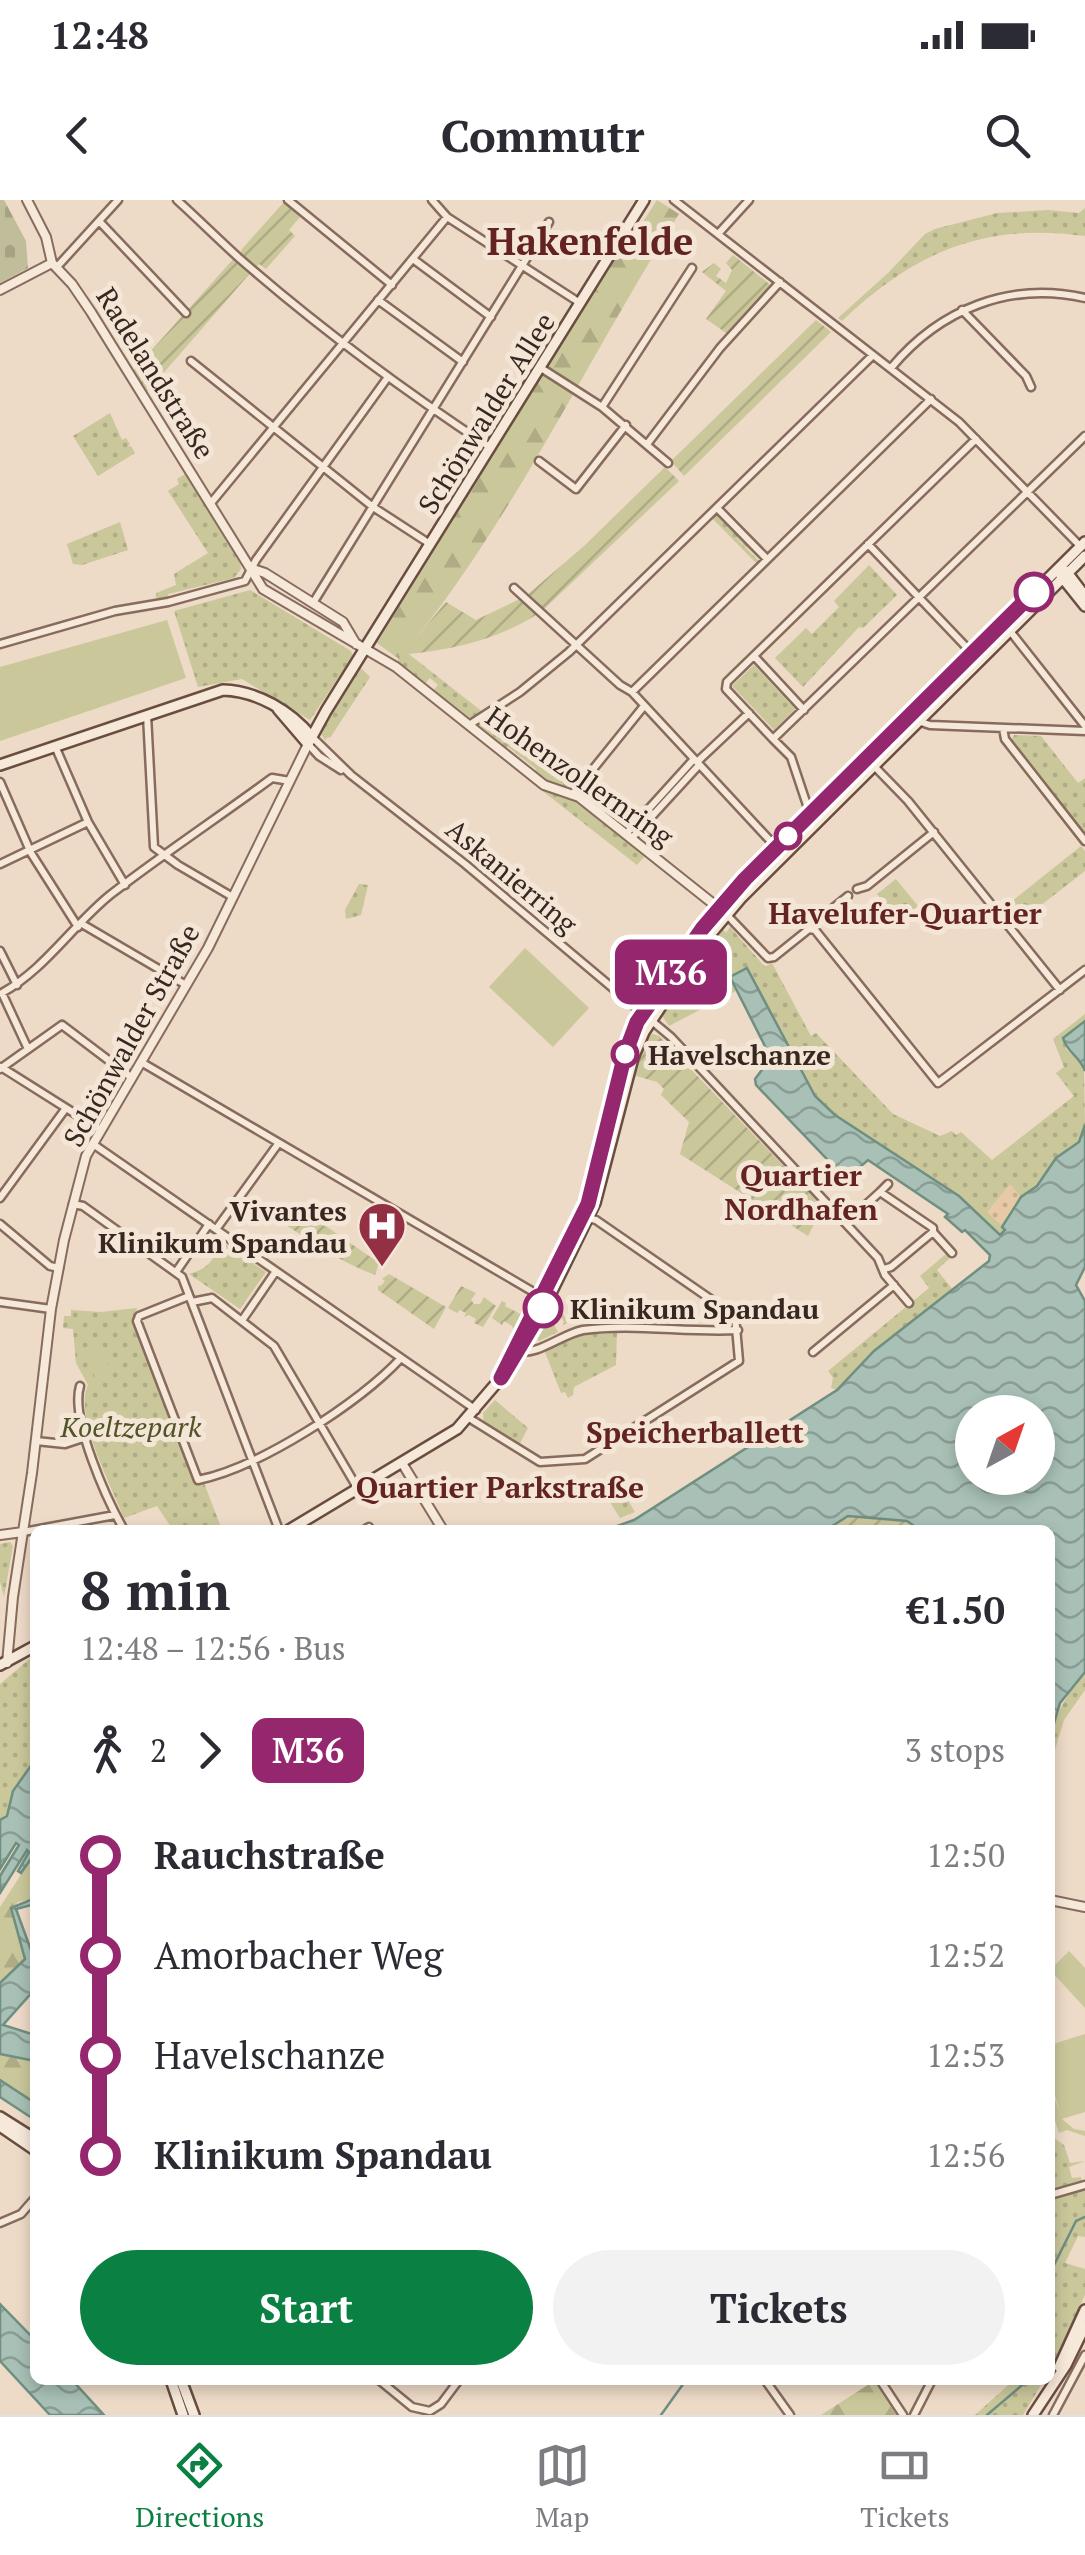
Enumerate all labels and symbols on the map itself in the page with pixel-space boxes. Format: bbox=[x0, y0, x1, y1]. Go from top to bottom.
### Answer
district label: Hakenfelde bbox=[487, 216, 693, 266]
street label: Radelandstraße bbox=[88, 280, 224, 466]
street label: Schönwalder Allee bbox=[409, 306, 563, 520]
unlabelled marker bbox=[1015, 573, 1053, 611]
street label: Hohenzollernring bbox=[479, 698, 682, 855]
street label: Askanierring bbox=[439, 810, 586, 942]
unlabelled marker bbox=[775, 823, 801, 849]
district label: Havelufer-Quartier bbox=[768, 893, 1042, 933]
street label: Schönwalder Straße bbox=[54, 917, 208, 1153]
line badge: M36 bbox=[614, 940, 728, 1004]
place label: Havelschanze bbox=[648, 1036, 831, 1073]
marker: Havelschanze bbox=[612, 1041, 638, 1067]
district label: Quartier Nordhafen bbox=[724, 1155, 878, 1229]
place label: Vivantes Klinikum Spandau bbox=[98, 1192, 347, 1261]
hospital icon: Vivantes Klinikum Spandau bbox=[356, 1200, 408, 1268]
marker: Klinikum Spandau bbox=[524, 1289, 562, 1327]
place label: Klinikum Spandau bbox=[570, 1290, 819, 1327]
north arrow bbox=[955, 1395, 1055, 1495]
park label: Koeltzepark bbox=[60, 1408, 202, 1445]
district label: Speicherballett bbox=[586, 1412, 804, 1452]
district label: Quartier Parkstraße bbox=[356, 1467, 644, 1507]

